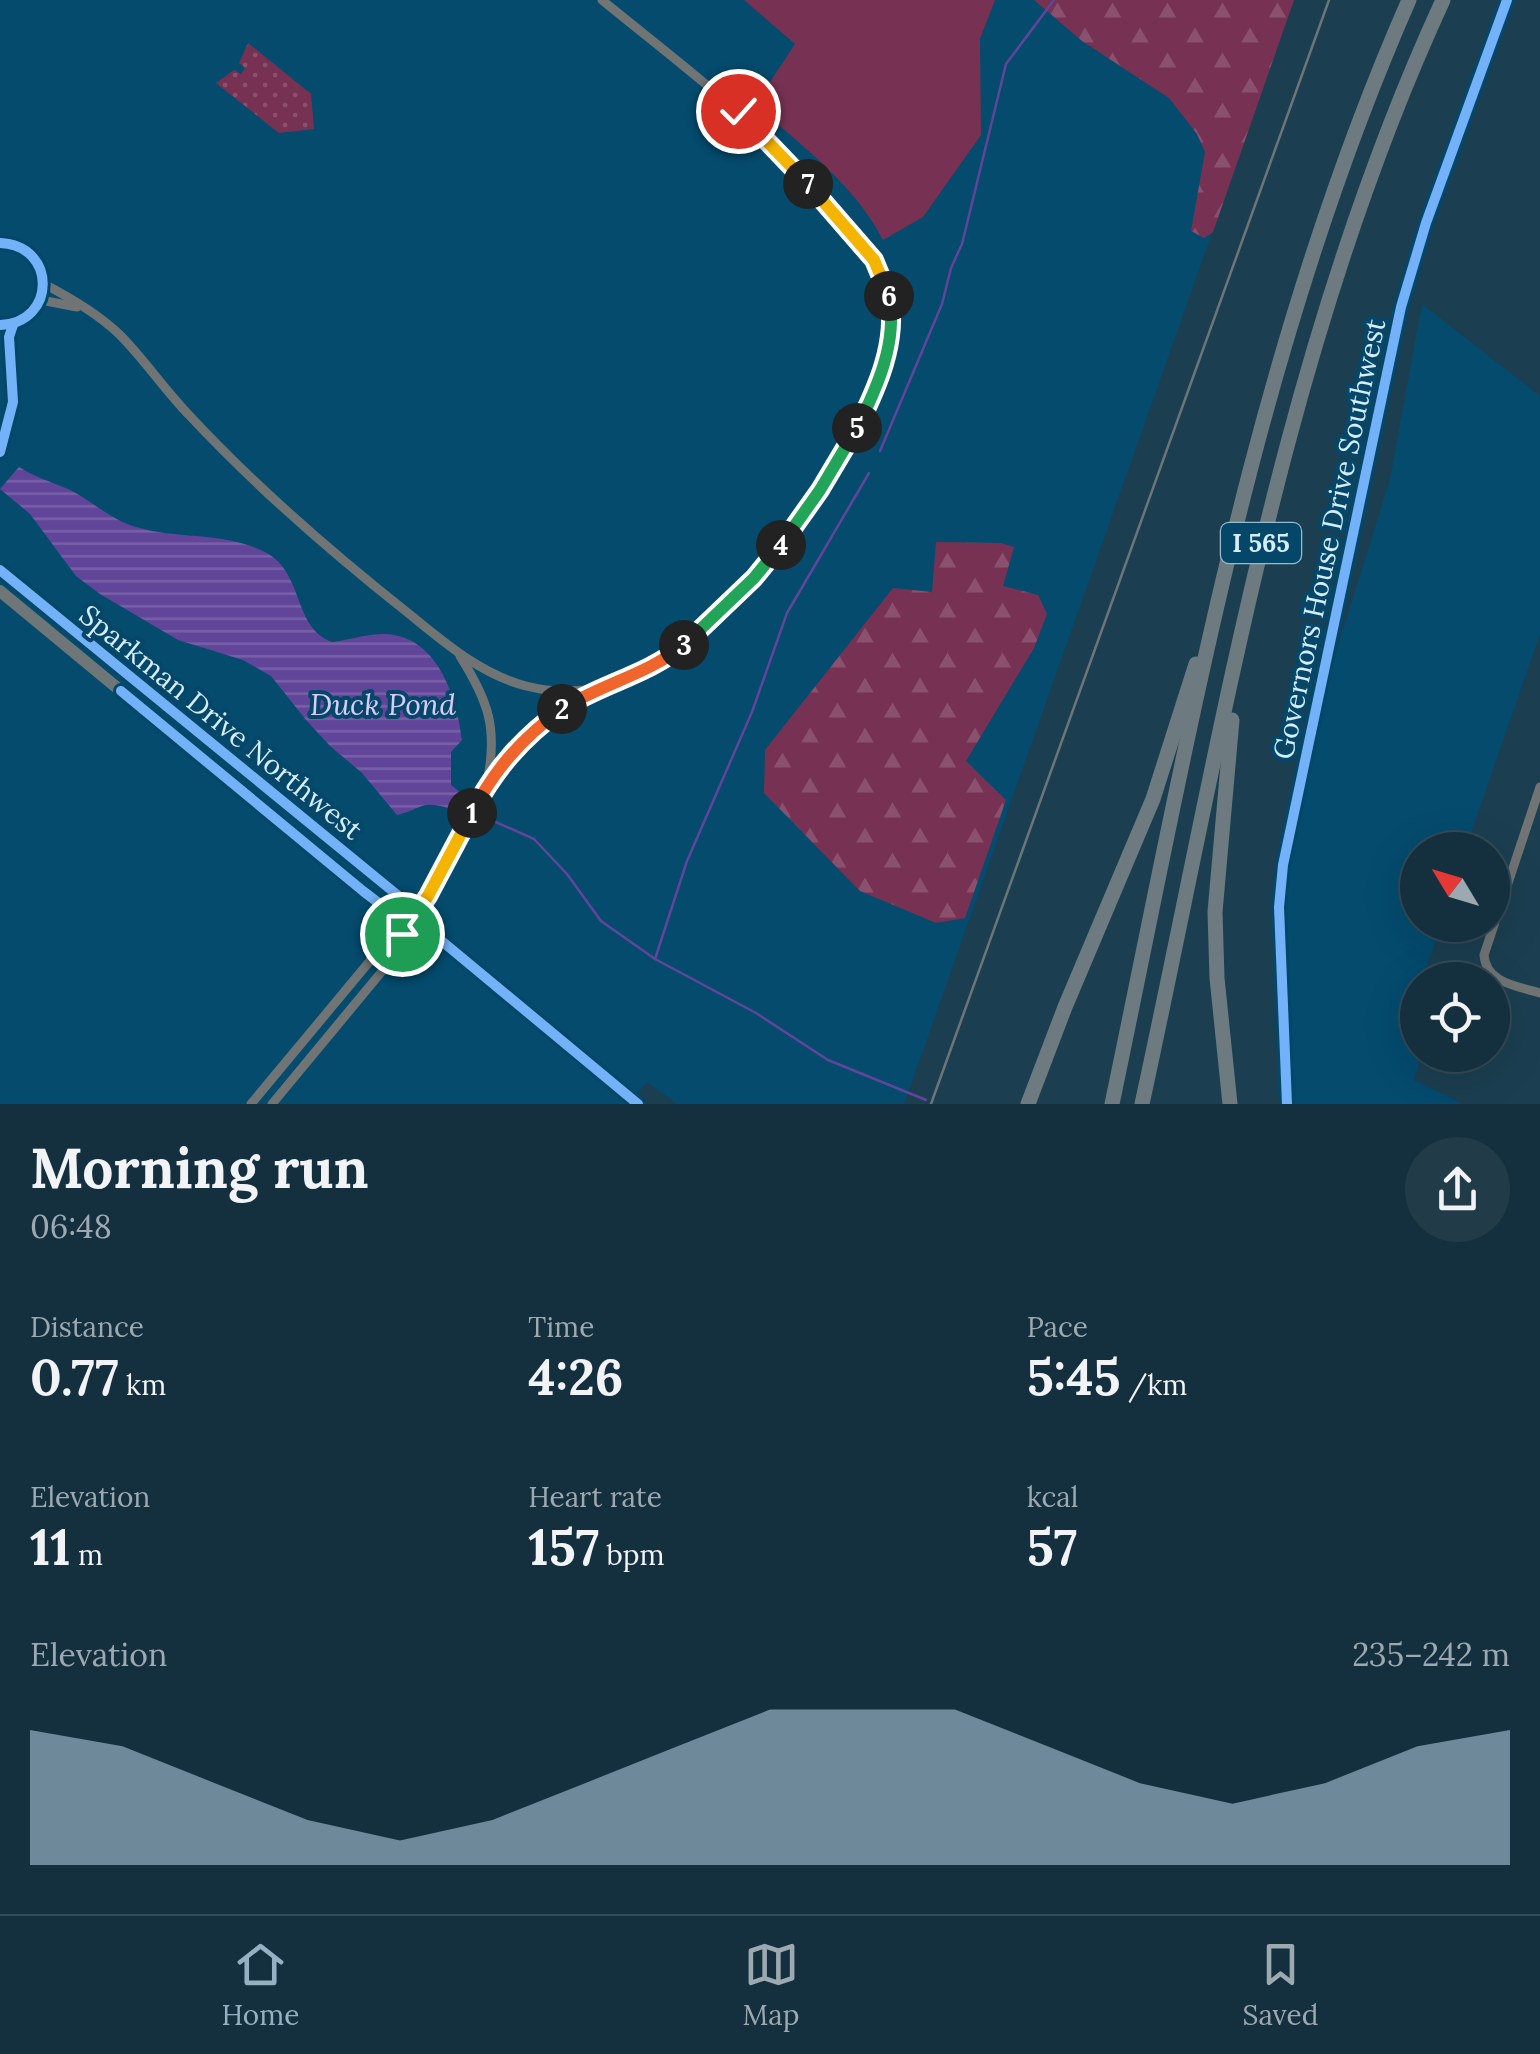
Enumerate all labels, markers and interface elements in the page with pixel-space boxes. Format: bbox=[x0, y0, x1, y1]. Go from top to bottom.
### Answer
pin bbox=[696, 69, 781, 154]
icon: check bbox=[711, 84, 766, 139]
pin: 7 bbox=[783, 159, 833, 209]
text: 7 bbox=[801, 166, 815, 202]
pin: 6 bbox=[864, 271, 914, 321]
text: 6 bbox=[881, 278, 897, 314]
street label: Governors House Drive Southwest bbox=[1265, 315, 1393, 763]
pin: 5 bbox=[832, 403, 882, 453]
text: 5 bbox=[849, 410, 865, 446]
pin: 4 bbox=[756, 520, 806, 570]
road number: I 565 bbox=[1221, 523, 1301, 563]
text: 4 bbox=[773, 527, 789, 563]
street label: Sparkman Drive Northwest bbox=[72, 597, 370, 847]
pin: 3 bbox=[659, 620, 709, 670]
text: 3 bbox=[676, 627, 692, 663]
pin: 2 bbox=[537, 684, 587, 734]
water label: Duck Pond bbox=[310, 685, 456, 723]
text: 2 bbox=[555, 691, 569, 727]
pin: 1 bbox=[447, 788, 497, 838]
text: 1 bbox=[466, 795, 478, 831]
north arrow bbox=[1400, 832, 1510, 942]
map controls bbox=[1400, 832, 1510, 1072]
pin bbox=[360, 892, 445, 977]
icon: arrive bbox=[375, 907, 430, 962]
button: locate bbox=[1400, 962, 1510, 1072]
text: Morning run bbox=[30, 1133, 368, 1203]
button: share bbox=[1405, 1137, 1510, 1242]
text: 06:48 bbox=[30, 1206, 112, 1247]
text: Distance bbox=[30, 1309, 144, 1345]
text: Time bbox=[528, 1309, 594, 1345]
text: Pace bbox=[1027, 1309, 1088, 1345]
text: 0.77 bbox=[30, 1345, 119, 1409]
text: 4:26 bbox=[528, 1345, 624, 1409]
text: 5:45 bbox=[1027, 1345, 1121, 1409]
text: km bbox=[119, 1367, 166, 1403]
text: /km bbox=[1121, 1367, 1187, 1403]
text: Elevation bbox=[30, 1479, 150, 1515]
text: Heart rate bbox=[528, 1479, 662, 1515]
text: kcal bbox=[1027, 1479, 1078, 1515]
text: 11 bbox=[30, 1515, 71, 1579]
text: 157 bbox=[528, 1515, 599, 1579]
text: 57 bbox=[1027, 1515, 1077, 1579]
text: m bbox=[71, 1537, 103, 1573]
text: bpm bbox=[599, 1537, 665, 1573]
text: Elevation bbox=[30, 1634, 167, 1675]
text: 235–242 m bbox=[1352, 1634, 1510, 1675]
tab: Home bbox=[222, 1937, 299, 2033]
tab: Map bbox=[743, 1937, 799, 2033]
tab: Saved bbox=[1243, 1937, 1318, 2033]

